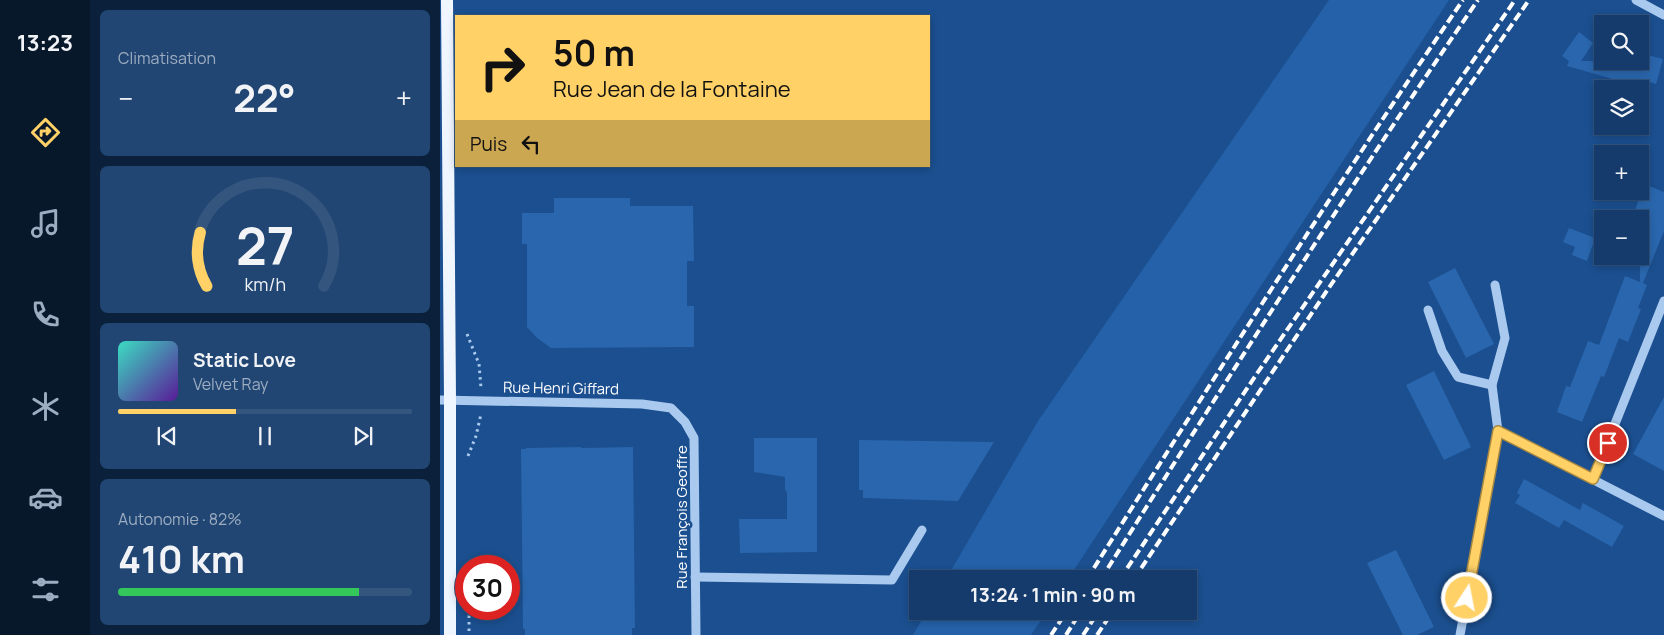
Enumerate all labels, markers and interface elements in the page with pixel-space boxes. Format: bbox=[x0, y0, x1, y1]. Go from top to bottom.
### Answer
map controls bbox=[1594, 15, 1649, 265]
button: search bbox=[1594, 15, 1649, 70]
text: 13:23 bbox=[17, 28, 73, 58]
text: 50 m bbox=[553, 29, 635, 77]
icon: right bbox=[470, 35, 535, 100]
text: Climatisation bbox=[118, 47, 216, 69]
text: 22° bbox=[233, 71, 296, 123]
text: Rue Jean de la Fontaine bbox=[553, 74, 791, 104]
text: − bbox=[118, 79, 133, 117]
text: + bbox=[396, 79, 412, 117]
button: layers bbox=[1594, 80, 1649, 135]
icon: directions bbox=[28, 115, 63, 150]
icon: left bbox=[517, 130, 545, 158]
text: Puis bbox=[470, 131, 507, 157]
button: + bbox=[1594, 145, 1649, 200]
icon: music bbox=[28, 206, 63, 241]
text: 27 bbox=[236, 210, 294, 281]
button: − bbox=[1594, 210, 1649, 265]
text: km/h bbox=[244, 272, 286, 296]
icon: phone bbox=[28, 297, 63, 332]
text: Static Love bbox=[193, 347, 296, 373]
text: Velvet Ray bbox=[193, 373, 269, 395]
street label: Rue Henri Giffard bbox=[503, 376, 619, 400]
icon: climate bbox=[28, 389, 63, 424]
icon: previous bbox=[153, 422, 181, 450]
icon: pause bbox=[251, 422, 279, 450]
icon: next bbox=[349, 422, 377, 450]
pin bbox=[1587, 422, 1629, 464]
icon: arrive bbox=[1594, 429, 1622, 457]
street label: Rue François Geoffre bbox=[671, 445, 692, 589]
icon: car bbox=[28, 480, 63, 515]
text: Autonomie · 82% bbox=[118, 508, 242, 530]
text: 410 km bbox=[118, 532, 245, 584]
speed limit sign: 30 bbox=[455, 555, 520, 620]
position arrow bbox=[1440, 571, 1492, 623]
icon: filters bbox=[28, 572, 63, 607]
text: 13:24 · 1 min · 90 m bbox=[970, 582, 1136, 608]

